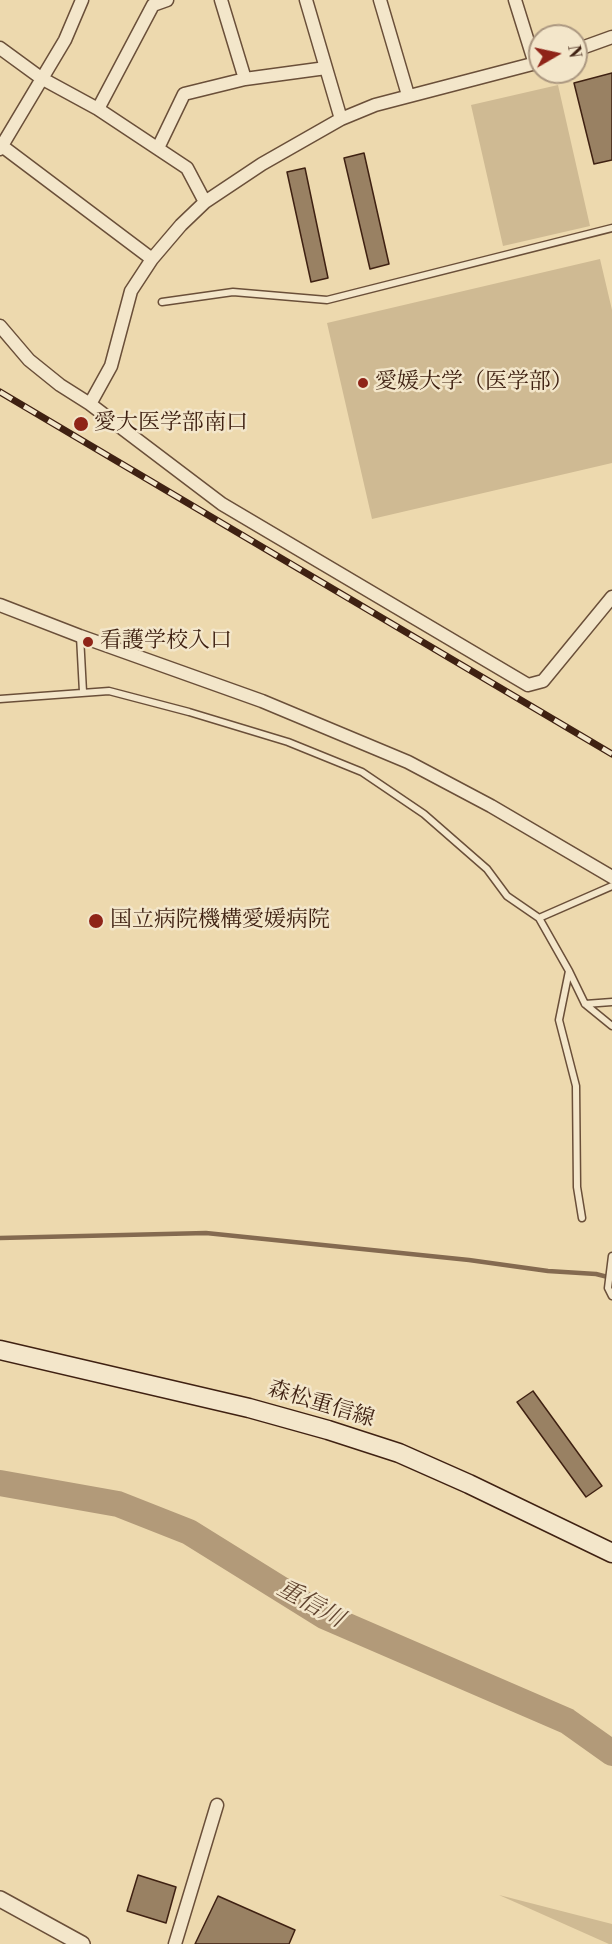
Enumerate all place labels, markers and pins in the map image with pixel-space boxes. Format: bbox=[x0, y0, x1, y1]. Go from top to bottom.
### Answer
place label: 愛媛大学（医学部） bbox=[375, 370, 573, 396]
marker: 愛媛大学（医学部） bbox=[356, 376, 370, 390]
place label: 愛大医学部南口 bbox=[94, 411, 248, 437]
marker: 愛大医学部南口 bbox=[72, 415, 90, 433]
place label: 看護学校入口 bbox=[100, 629, 232, 655]
marker: 看護学校入口 bbox=[81, 635, 95, 649]
place label: 国立病院機構愛媛病院 bbox=[110, 908, 330, 934]
marker: 国立病院機構愛媛病院 bbox=[87, 912, 105, 930]

